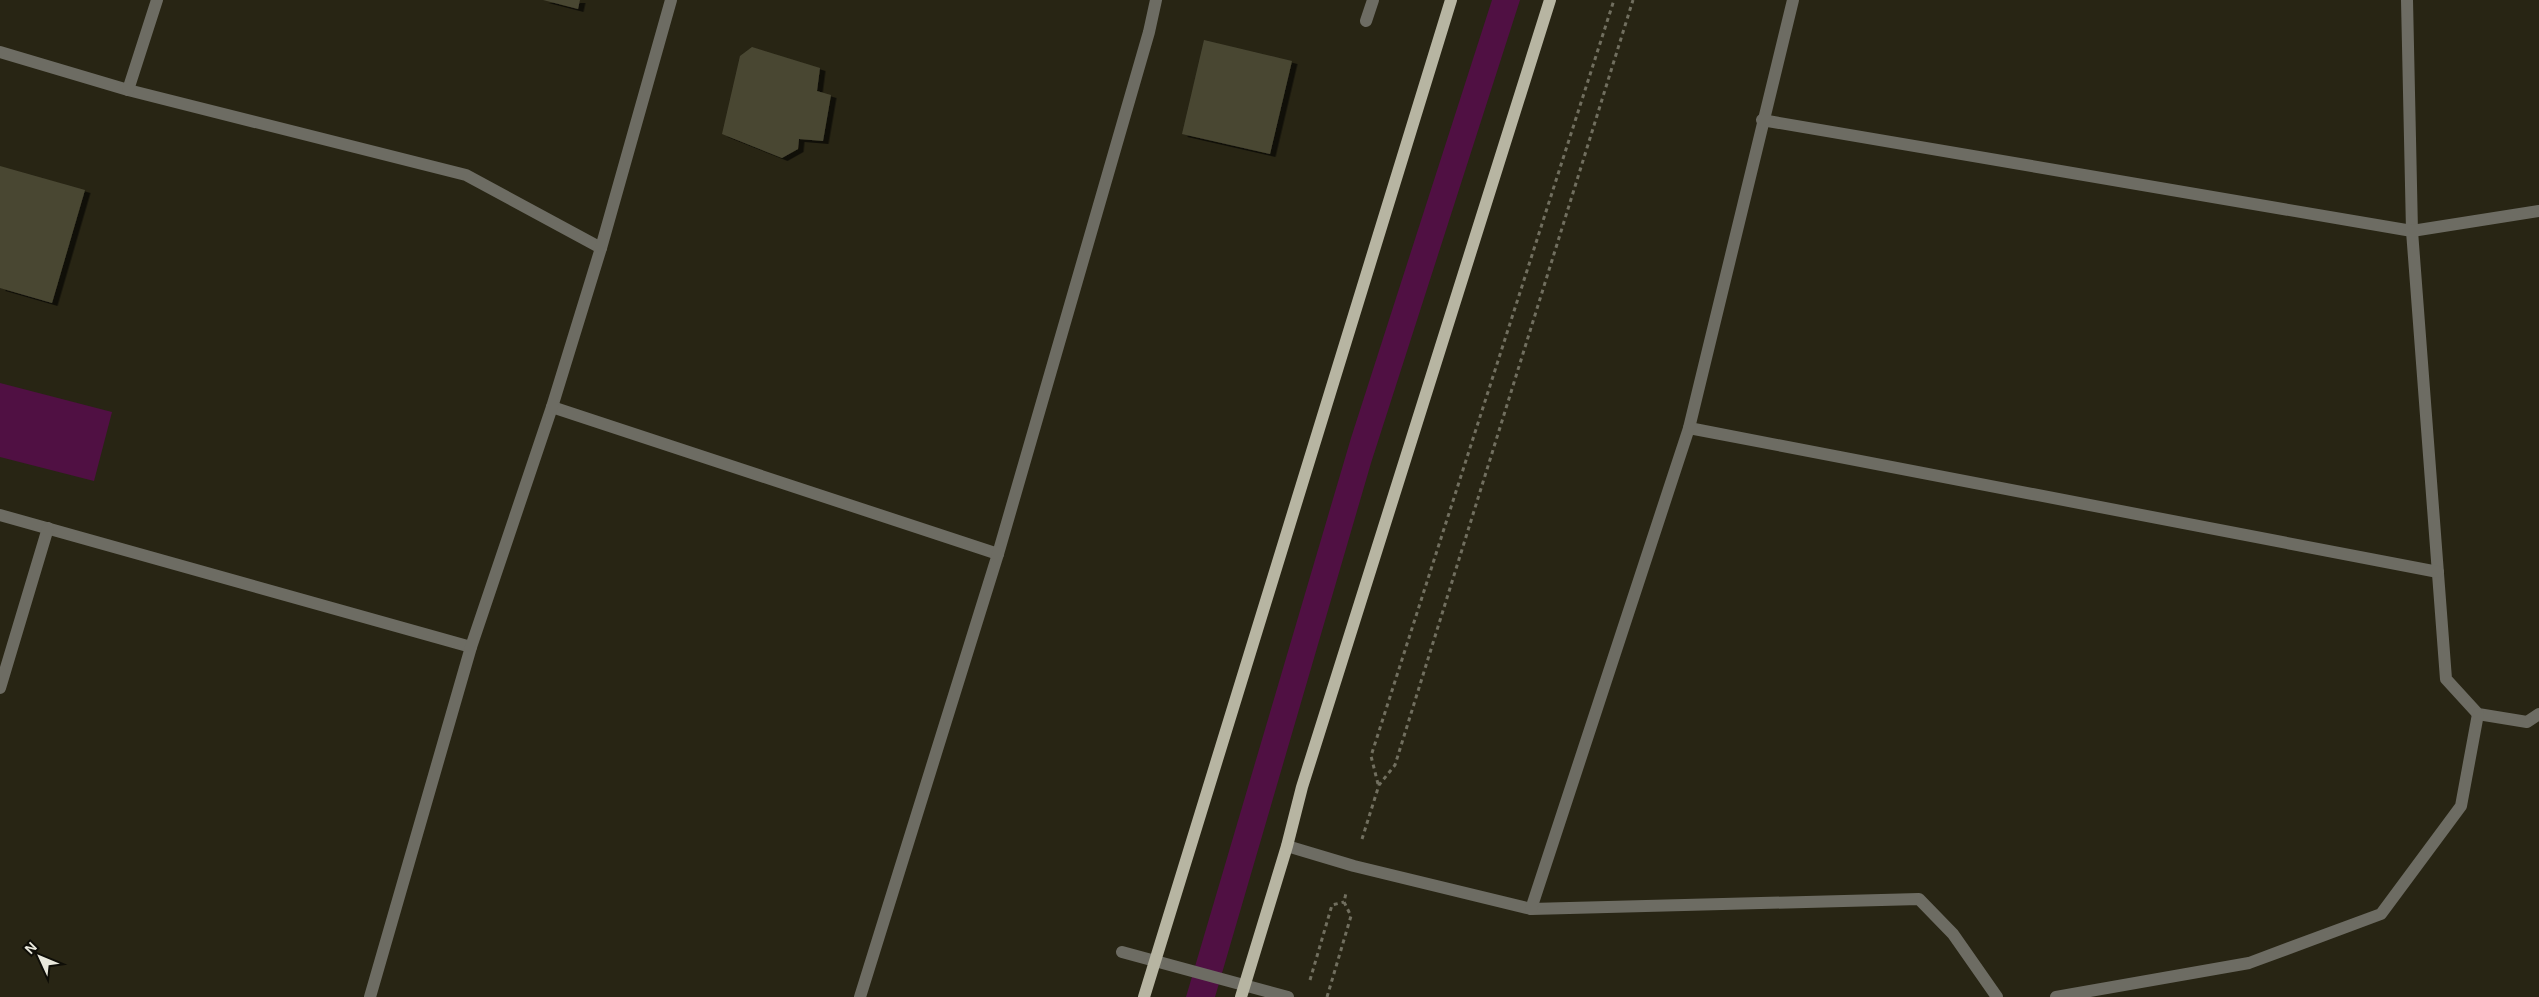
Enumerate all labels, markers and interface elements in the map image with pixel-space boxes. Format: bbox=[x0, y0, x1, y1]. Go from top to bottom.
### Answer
north arrow bbox=[15, 932, 65, 982]
text: N bbox=[21, 939, 40, 957]

